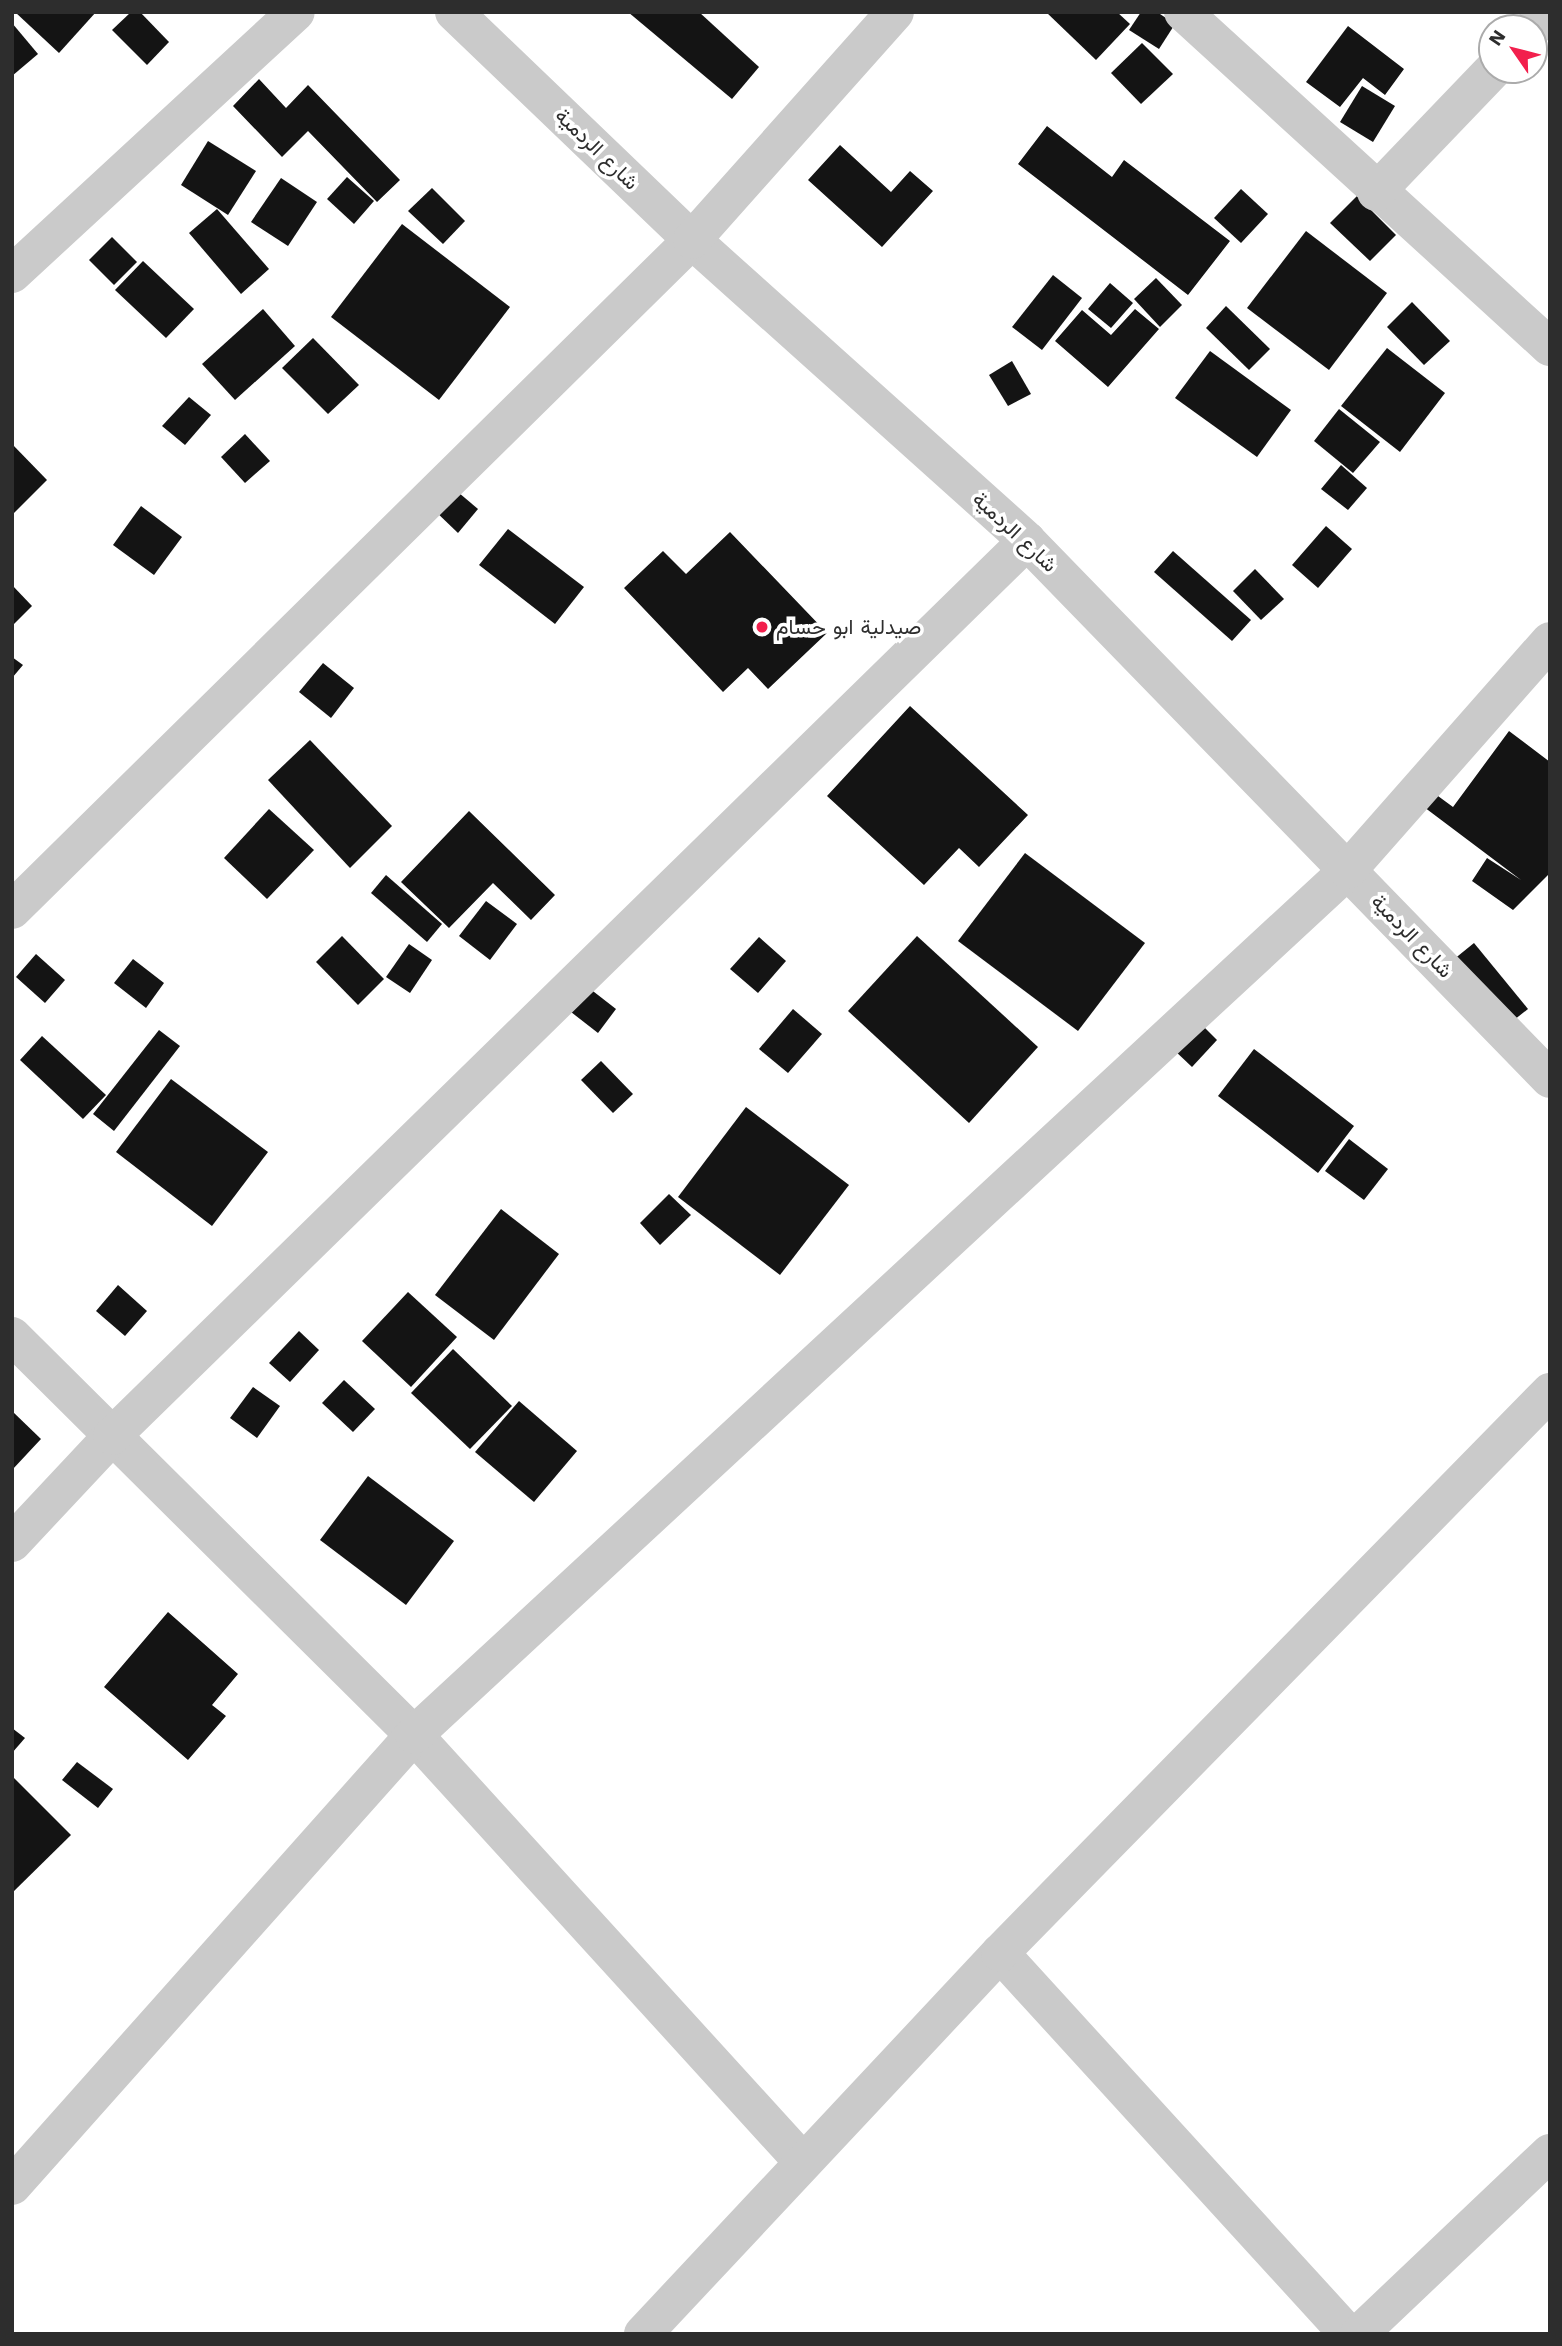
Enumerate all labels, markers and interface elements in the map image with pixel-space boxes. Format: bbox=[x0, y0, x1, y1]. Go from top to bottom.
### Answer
north arrow bbox=[1478, 14, 1548, 84]
text: N bbox=[1484, 25, 1510, 50]
street label: شارع الردمية bbox=[550, 103, 644, 195]
street label: شارع الردمية bbox=[967, 486, 1063, 578]
place label: صيدلية ابو حسام bbox=[776, 614, 921, 640]
marker: صيدلية ابو حسام bbox=[754, 619, 770, 635]
street label: شارع الردمية bbox=[1366, 889, 1458, 983]

